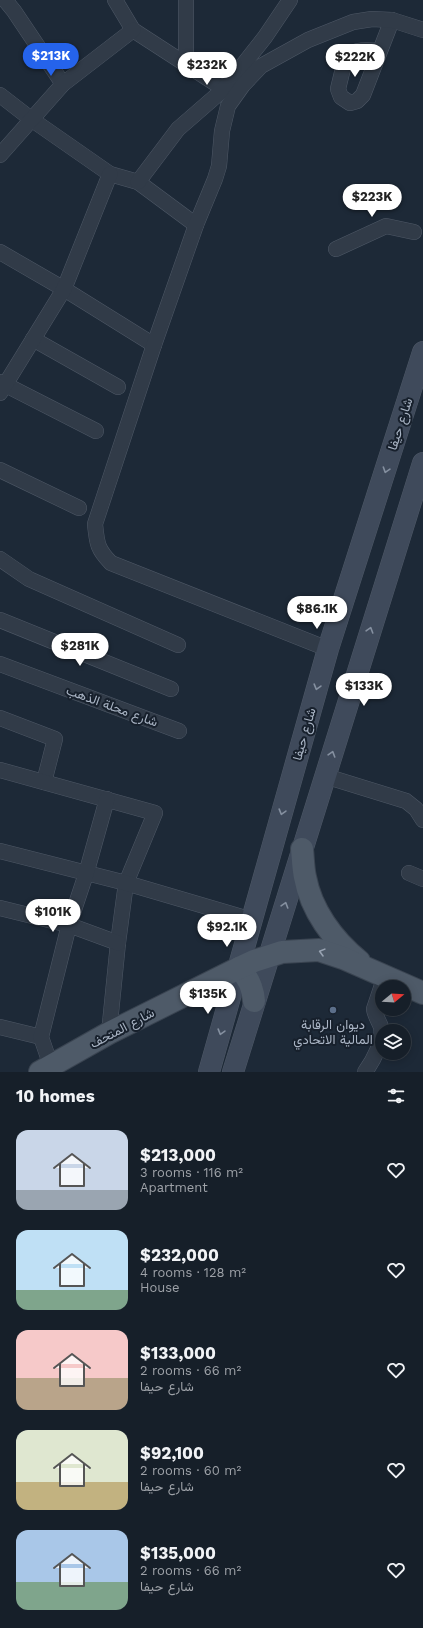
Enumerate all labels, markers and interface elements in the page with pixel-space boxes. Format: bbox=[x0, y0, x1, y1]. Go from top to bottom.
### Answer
pin: $213K bbox=[23, 43, 79, 77]
pin: $222K bbox=[327, 44, 383, 78]
text: $213K bbox=[32, 48, 70, 63]
text: $222K bbox=[335, 49, 375, 64]
pin: $232K bbox=[179, 52, 235, 86]
text: $232K bbox=[187, 57, 227, 72]
pin: $223K bbox=[344, 184, 400, 218]
text: $223K bbox=[352, 189, 392, 204]
street label: شارع حيفا bbox=[385, 396, 417, 453]
one-way arrow bbox=[382, 466, 390, 473]
pin: $86.1K bbox=[284, 596, 350, 630]
text: $86.1K bbox=[296, 601, 338, 616]
one-way arrow bbox=[366, 627, 374, 634]
pin: $281K bbox=[52, 633, 108, 667]
text: $281K bbox=[61, 638, 99, 653]
pin: $133K bbox=[336, 673, 392, 707]
text: $133K bbox=[345, 678, 383, 693]
street label: شارع محلة الذهب bbox=[63, 682, 160, 731]
one-way arrow bbox=[314, 684, 322, 690]
street label: شارع حيفا bbox=[289, 706, 321, 763]
one-way arrow bbox=[327, 751, 335, 758]
one-way arrow bbox=[278, 808, 287, 815]
pin: $101K bbox=[25, 899, 81, 933]
one-way arrow bbox=[280, 902, 289, 909]
text: $101K bbox=[35, 904, 71, 919]
pin: $92.1K bbox=[194, 914, 260, 948]
text: $92.1K bbox=[206, 919, 248, 934]
one-way arrow bbox=[319, 948, 326, 956]
north arrow bbox=[375, 980, 411, 1016]
map controls bbox=[375, 980, 411, 1060]
pin: $135K bbox=[180, 981, 236, 1015]
text: $135K bbox=[189, 986, 227, 1001]
street label: شارع المتحف bbox=[87, 1005, 158, 1053]
marker: ديوان الرقابة المالية الاتحادي bbox=[328, 1005, 338, 1015]
place label: ديوان الرقابة المالية الاتحادي bbox=[293, 1017, 373, 1050]
button: layers bbox=[375, 1024, 411, 1060]
one-way arrow bbox=[217, 1028, 226, 1035]
icon: filters bbox=[385, 1085, 407, 1107]
text: 10 homes bbox=[16, 1086, 95, 1106]
text: $213,000 bbox=[140, 1145, 216, 1165]
icon: home bbox=[48, 1146, 96, 1194]
icon: heart bbox=[385, 1159, 407, 1181]
text: 3 rooms · 116 m² bbox=[140, 1165, 243, 1180]
text: Apartment bbox=[140, 1180, 208, 1195]
text: $232,000 bbox=[140, 1245, 219, 1265]
icon: home bbox=[48, 1246, 96, 1294]
icon: heart bbox=[385, 1259, 407, 1281]
text: 4 rooms · 128 m² bbox=[140, 1265, 246, 1280]
text: House bbox=[140, 1280, 180, 1295]
text: $133,000 bbox=[140, 1343, 216, 1363]
icon: home bbox=[48, 1346, 96, 1394]
icon: heart bbox=[385, 1359, 407, 1381]
text: 2 rooms · 66 m² bbox=[140, 1363, 241, 1378]
text: شارع حيفا bbox=[140, 1379, 194, 1394]
text: $92,100 bbox=[140, 1443, 204, 1463]
icon: home bbox=[48, 1446, 96, 1494]
icon: heart bbox=[385, 1459, 407, 1481]
text: 2 rooms · 60 m² bbox=[140, 1463, 241, 1478]
text: شارع حيفا bbox=[140, 1479, 194, 1494]
text: $135,000 bbox=[140, 1543, 216, 1563]
icon: home bbox=[48, 1546, 96, 1594]
icon: heart bbox=[385, 1559, 407, 1581]
text: 2 rooms · 66 m² bbox=[140, 1563, 241, 1578]
text: شارع حيفا bbox=[140, 1579, 194, 1594]

